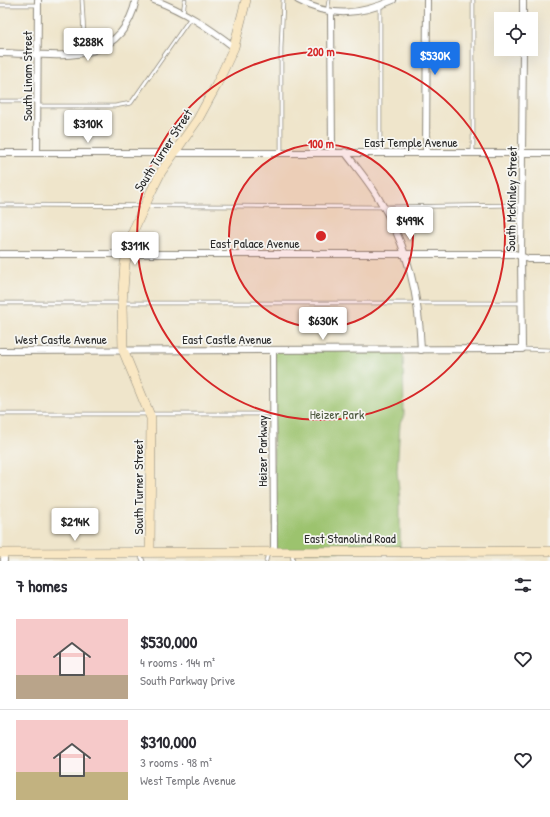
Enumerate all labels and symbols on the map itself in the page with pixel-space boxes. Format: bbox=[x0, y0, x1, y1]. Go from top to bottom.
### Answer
pin: $288K bbox=[60, 28, 116, 62]
street label: South Linam Street bbox=[18, 30, 36, 121]
pin: $530K bbox=[407, 42, 463, 76]
text: 200 m bbox=[307, 43, 335, 60]
street label: South Turner Street bbox=[130, 105, 197, 195]
pin: $310K bbox=[60, 110, 116, 144]
street label: East Temple Avenue bbox=[364, 133, 458, 151]
text: 100 m bbox=[308, 135, 334, 152]
street label: South McKinley Street bbox=[501, 146, 521, 252]
pin: $499K bbox=[382, 207, 438, 241]
centre of rings bbox=[314, 229, 328, 243]
pin: $311K bbox=[107, 232, 163, 266]
street label: East Palace Avenue bbox=[210, 234, 300, 252]
pin: $630K bbox=[295, 307, 351, 341]
street label: West Castle Avenue bbox=[15, 330, 107, 348]
street label: East Castle Avenue bbox=[182, 330, 272, 348]
park label: Heizer Park bbox=[310, 405, 365, 423]
street label: Heizer Parkway bbox=[253, 415, 271, 487]
street label: South Turner Street bbox=[129, 439, 147, 534]
pin: $214K bbox=[47, 508, 103, 542]
street label: East Stanolind Road bbox=[304, 529, 396, 547]

